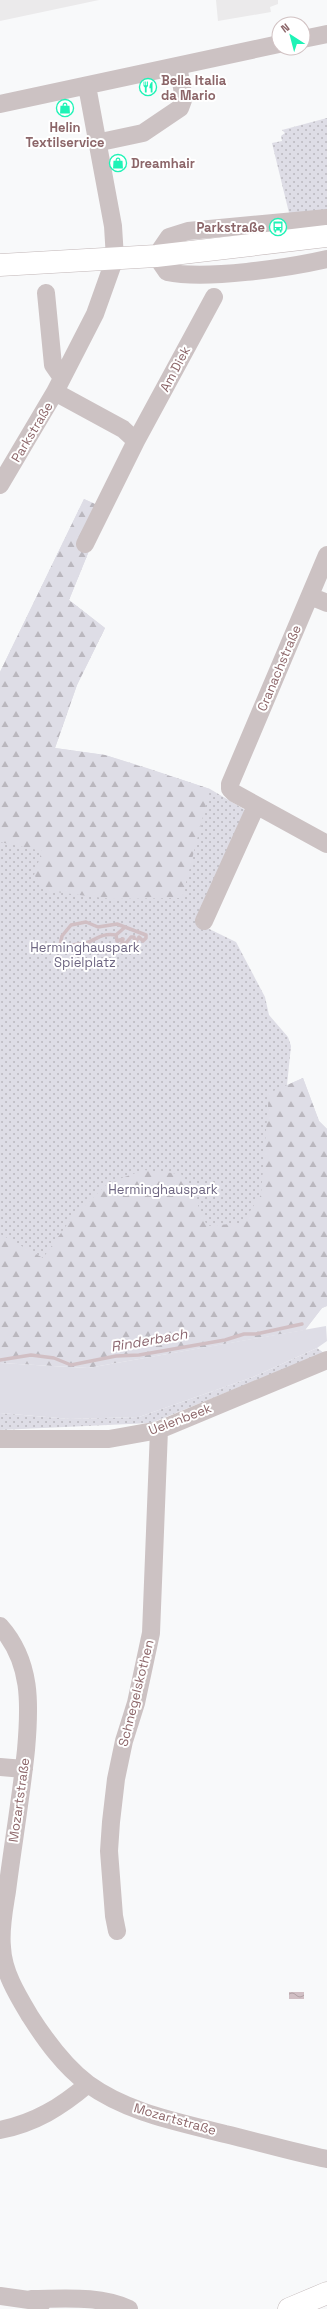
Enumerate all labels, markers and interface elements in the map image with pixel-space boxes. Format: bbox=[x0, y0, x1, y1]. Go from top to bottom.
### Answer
north arrow bbox=[271, 16, 311, 56]
text: N bbox=[278, 20, 292, 36]
place label: Bella Italia da Mario bbox=[161, 72, 227, 104]
restaurant icon: Bella Italia da Mario bbox=[138, 77, 158, 97]
shop icon: Helin Textilservice bbox=[55, 98, 75, 118]
place label: Helin Textilservice bbox=[25, 119, 105, 151]
shop icon: Dreamhair bbox=[108, 153, 128, 173]
place label: Dreamhair bbox=[131, 155, 195, 172]
bus stop icon: Parkstraße bbox=[268, 217, 288, 237]
place label: Parkstraße bbox=[196, 219, 265, 236]
street label: Am Diek bbox=[156, 343, 194, 395]
street label: Parkstraße bbox=[7, 399, 57, 465]
street label: Cranachstraße bbox=[253, 622, 305, 714]
park label: Herminghauspark Spielplatz bbox=[30, 939, 140, 971]
park label: Herminghauspark bbox=[108, 1181, 218, 1198]
water label: Rinderbach bbox=[109, 1324, 189, 1356]
street label: Uelenbeek bbox=[146, 1399, 214, 1439]
street label: Schnegelskothen bbox=[115, 1638, 157, 1748]
street label: Mozartstraße bbox=[5, 1757, 33, 1843]
street label: Mozartstraße bbox=[132, 2099, 218, 2139]

